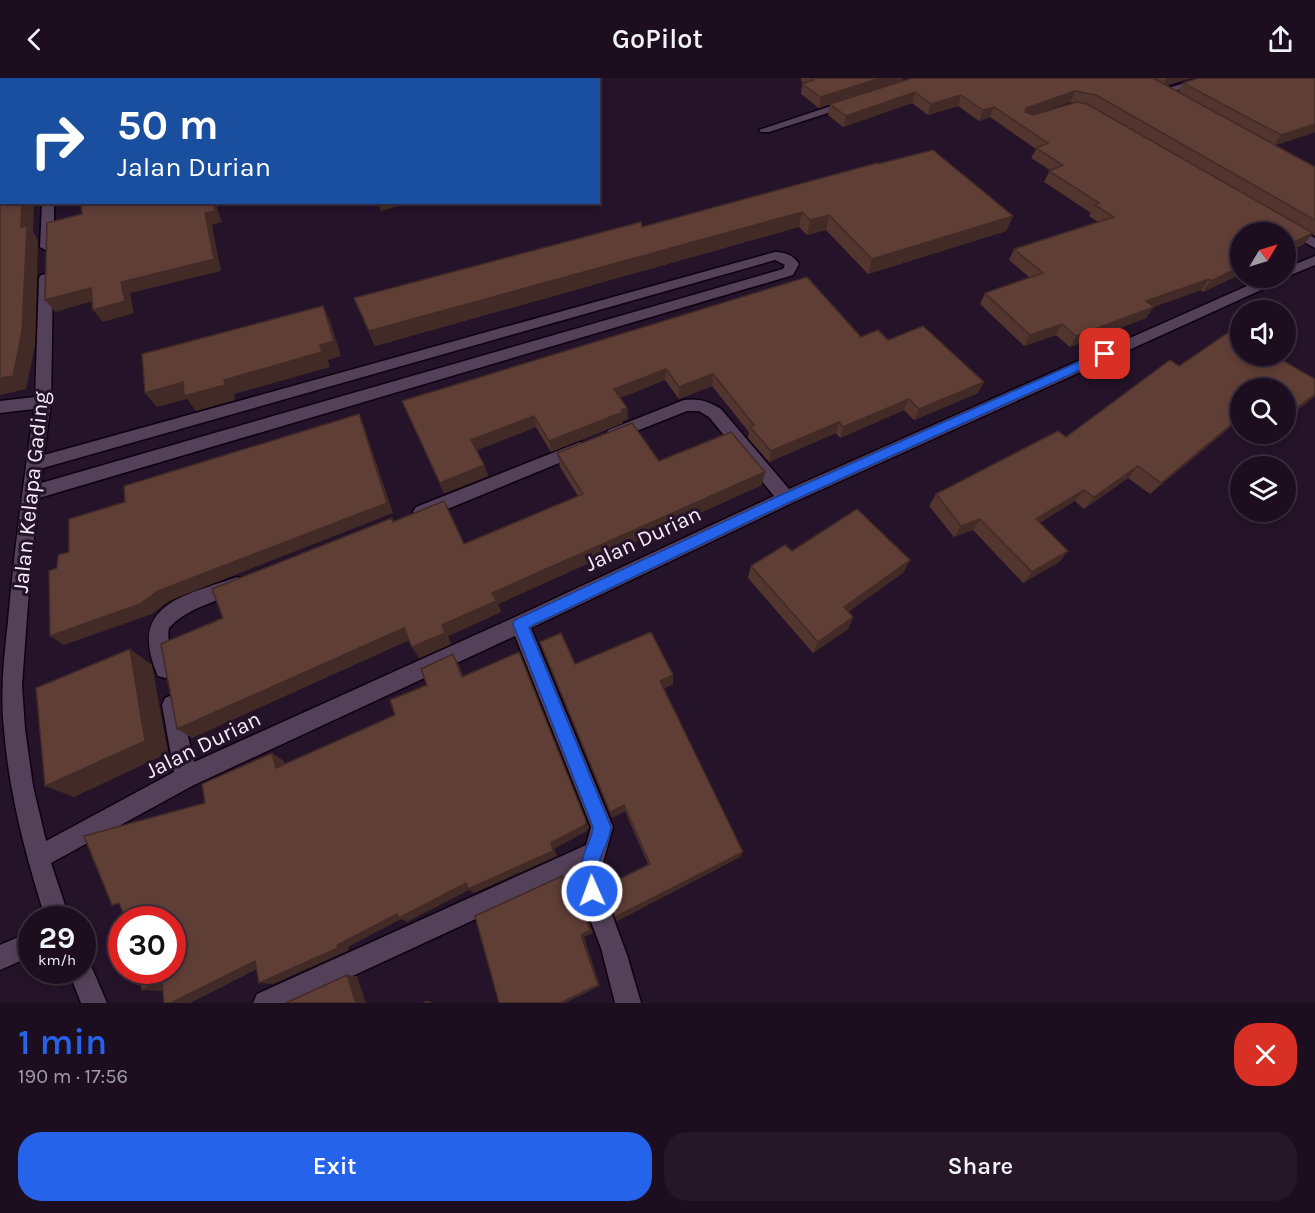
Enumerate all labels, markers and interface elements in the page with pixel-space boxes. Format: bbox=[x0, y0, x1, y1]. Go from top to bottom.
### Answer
icon: back bbox=[18, 23, 51, 56]
text: GoPilot bbox=[612, 23, 703, 55]
icon: share bbox=[1264, 23, 1297, 56]
text: 50 m bbox=[117, 100, 219, 150]
icon: right bbox=[18, 102, 96, 180]
text: Jalan Durian bbox=[117, 151, 271, 183]
north arrow bbox=[1230, 222, 1296, 288]
map controls bbox=[1230, 222, 1296, 522]
button: sound bbox=[1230, 300, 1296, 366]
pin bbox=[1079, 328, 1130, 379]
icon: arrive bbox=[1088, 337, 1121, 370]
button: search bbox=[1230, 378, 1296, 444]
street label: Jalan Kelapa Gading bbox=[7, 389, 55, 594]
button: layers bbox=[1230, 456, 1296, 522]
street label: Jalan Durian bbox=[581, 501, 705, 577]
street label: Jalan Durian bbox=[141, 706, 265, 784]
position arrow bbox=[560, 859, 624, 923]
speed limit sign: 30 bbox=[108, 906, 186, 984]
text: 29 bbox=[39, 920, 75, 956]
text: km/h bbox=[38, 951, 76, 969]
text: 1 min bbox=[18, 1021, 107, 1063]
button: close bbox=[1234, 1023, 1297, 1086]
text: 190 m · 17:56 bbox=[18, 1065, 128, 1088]
button: Exit bbox=[18, 1132, 652, 1201]
button: Share bbox=[664, 1132, 1297, 1201]

